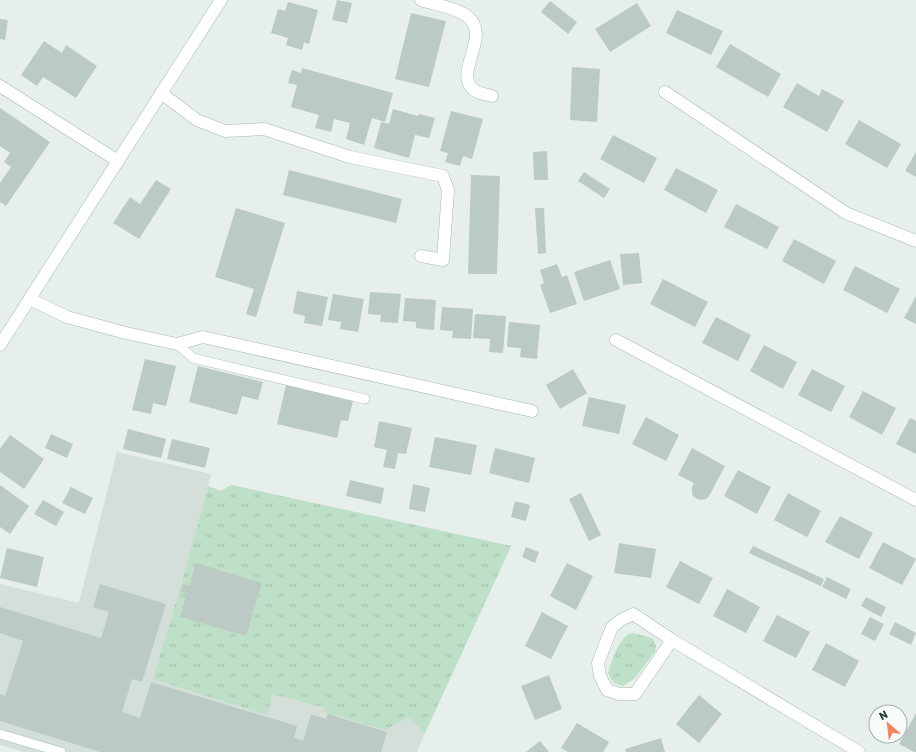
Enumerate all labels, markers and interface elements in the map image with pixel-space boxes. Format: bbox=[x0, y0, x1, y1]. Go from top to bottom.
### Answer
north arrow bbox=[868, 704, 908, 744]
text: N bbox=[877, 708, 890, 723]

